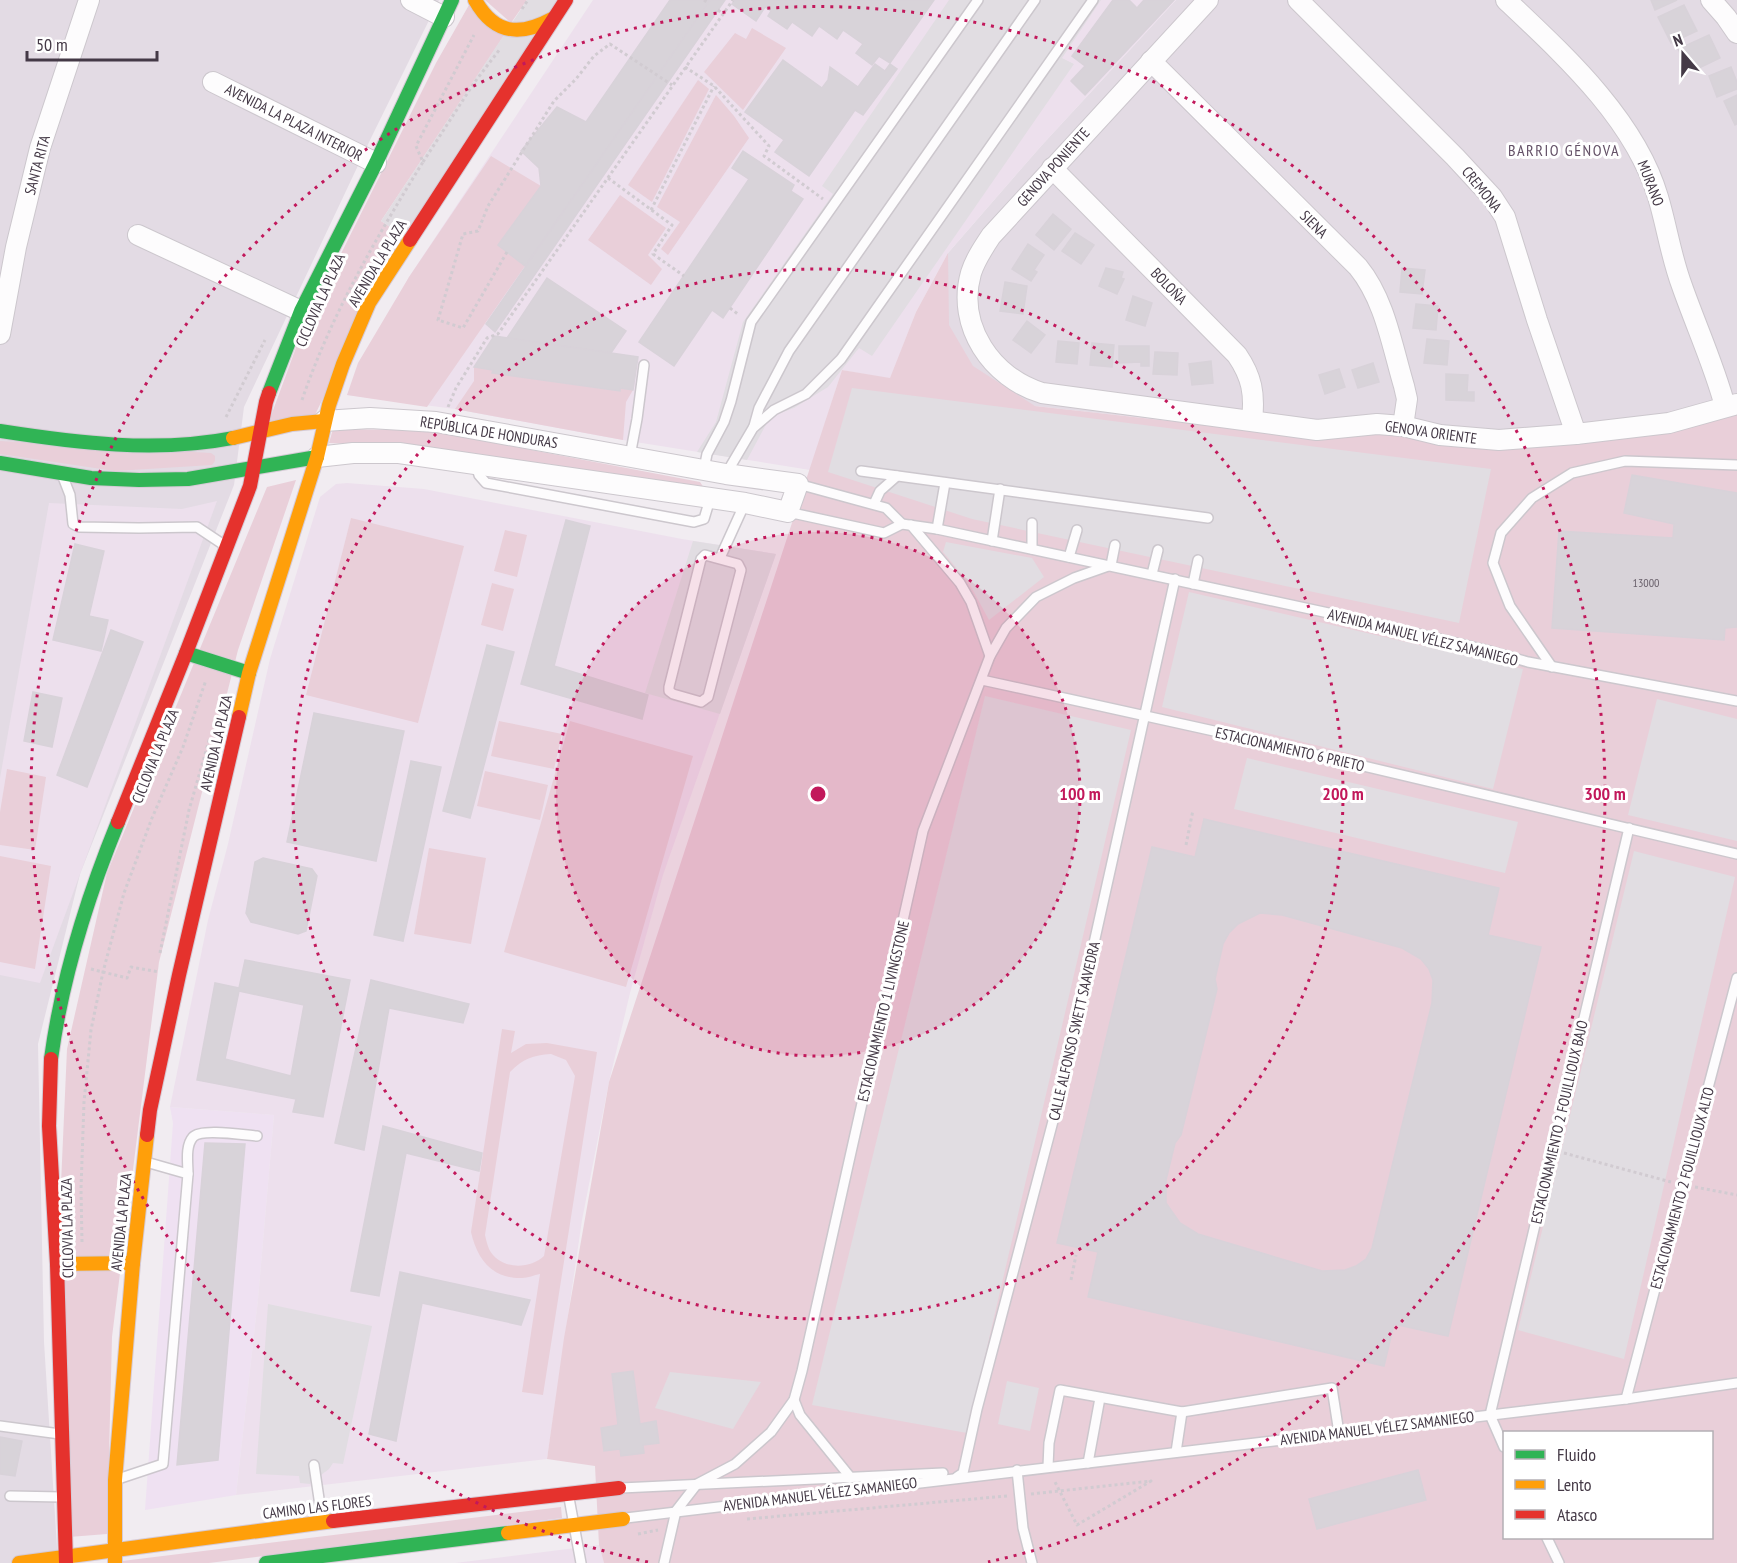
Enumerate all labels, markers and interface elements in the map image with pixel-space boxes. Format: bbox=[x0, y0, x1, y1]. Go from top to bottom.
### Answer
scale bar bbox=[27, 24, 158, 62]
north arrow bbox=[1653, 24, 1713, 84]
text: N bbox=[1670, 29, 1685, 51]
text: 50 m bbox=[36, 33, 68, 56]
street label: AVENIDA LA PLAZA INTERIOR bbox=[222, 79, 366, 165]
street label: GENOVA PONIENTE bbox=[1013, 124, 1093, 210]
street label: SANTA RITA bbox=[20, 132, 54, 197]
district label: BARRIO GÉNOVA bbox=[1508, 140, 1620, 160]
street label: MURANO bbox=[1634, 157, 1668, 209]
street label: CREMONA bbox=[1458, 162, 1507, 216]
street label: SIENA bbox=[1296, 206, 1332, 242]
street label: AVENIDA LA PLAZA bbox=[344, 215, 411, 310]
street label: CICLOVIA LA PLAZA bbox=[291, 250, 349, 350]
street label: BOLOÑA bbox=[1147, 264, 1192, 309]
street label: REPÚBLICA DE HONDURAS bbox=[419, 412, 559, 452]
street label: GENOVA ORIENTE bbox=[1384, 416, 1478, 448]
house number: 13000 bbox=[1632, 575, 1660, 590]
street label: AVENIDA MANUEL VÉLEZ SAMANIEGO bbox=[1326, 604, 1520, 670]
street label: AVENIDA LA PLAZA bbox=[196, 692, 237, 793]
street label: CICLOVIA LA PLAZA bbox=[127, 705, 183, 806]
street label: ESTACIONAMIENTO 6 PRIETO bbox=[1214, 723, 1366, 775]
text: 100 m bbox=[1059, 782, 1101, 805]
text: 200 m bbox=[1322, 782, 1364, 805]
text: 300 m bbox=[1584, 782, 1626, 805]
centre of rings bbox=[808, 784, 828, 804]
street label: ESTACIONAMIENTO 1 LIVINGSTONE bbox=[853, 919, 913, 1103]
street label: CALLE ALFONSO SWETT SAAVEDRA bbox=[1044, 939, 1104, 1123]
street label: ESTACIONAMIENTO 2 FOUILLIOUX BAJO bbox=[1526, 1018, 1592, 1226]
street label: ESTACIONAMIENTO 2 FOUILLIOUX ALTO bbox=[1646, 1085, 1718, 1291]
street label: AVENIDA LA PLAZA bbox=[106, 1171, 136, 1272]
street label: CICLOVIA LA PLAZA bbox=[57, 1177, 77, 1278]
street label: AVENIDA MANUEL VÉLEZ SAMANIEGO bbox=[1279, 1407, 1475, 1449]
legend bbox=[1503, 1431, 1713, 1539]
text: Fluido bbox=[1557, 1443, 1596, 1466]
street label: AVENIDA MANUEL VÉLEZ SAMANIEGO bbox=[722, 1473, 918, 1515]
text: Lento bbox=[1557, 1473, 1592, 1496]
street label: CAMINO LAS FLORES bbox=[262, 1491, 372, 1523]
text: Atasco bbox=[1557, 1503, 1598, 1526]

